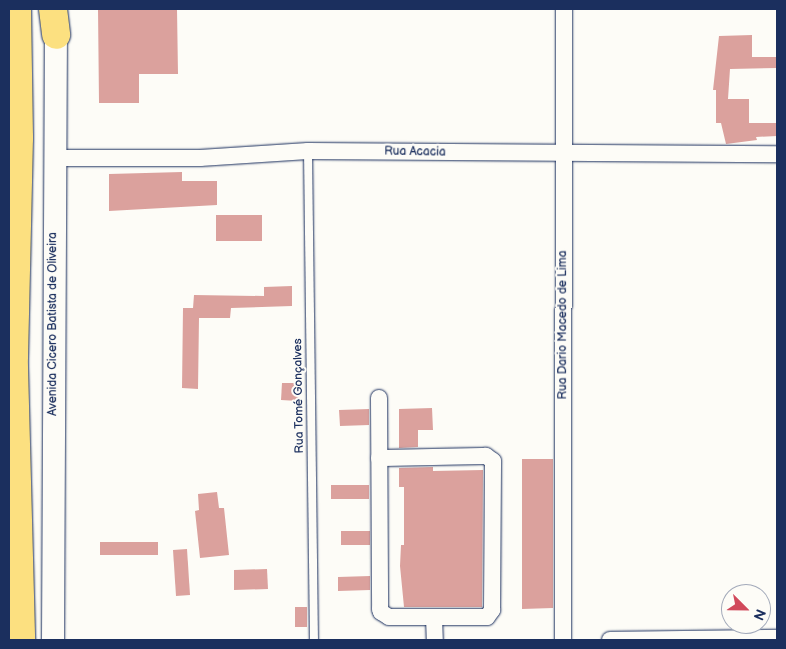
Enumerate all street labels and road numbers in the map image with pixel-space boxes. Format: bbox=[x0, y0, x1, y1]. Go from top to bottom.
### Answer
street label: Rua Acacia bbox=[384, 144, 446, 160]
street label: Avenida Cicero Batista de Oliveira bbox=[46, 232, 60, 416]
street label: Rua Dario Macedo de Lima bbox=[556, 250, 570, 400]
street label: Rua Tomé Gonçalves bbox=[291, 338, 307, 454]

